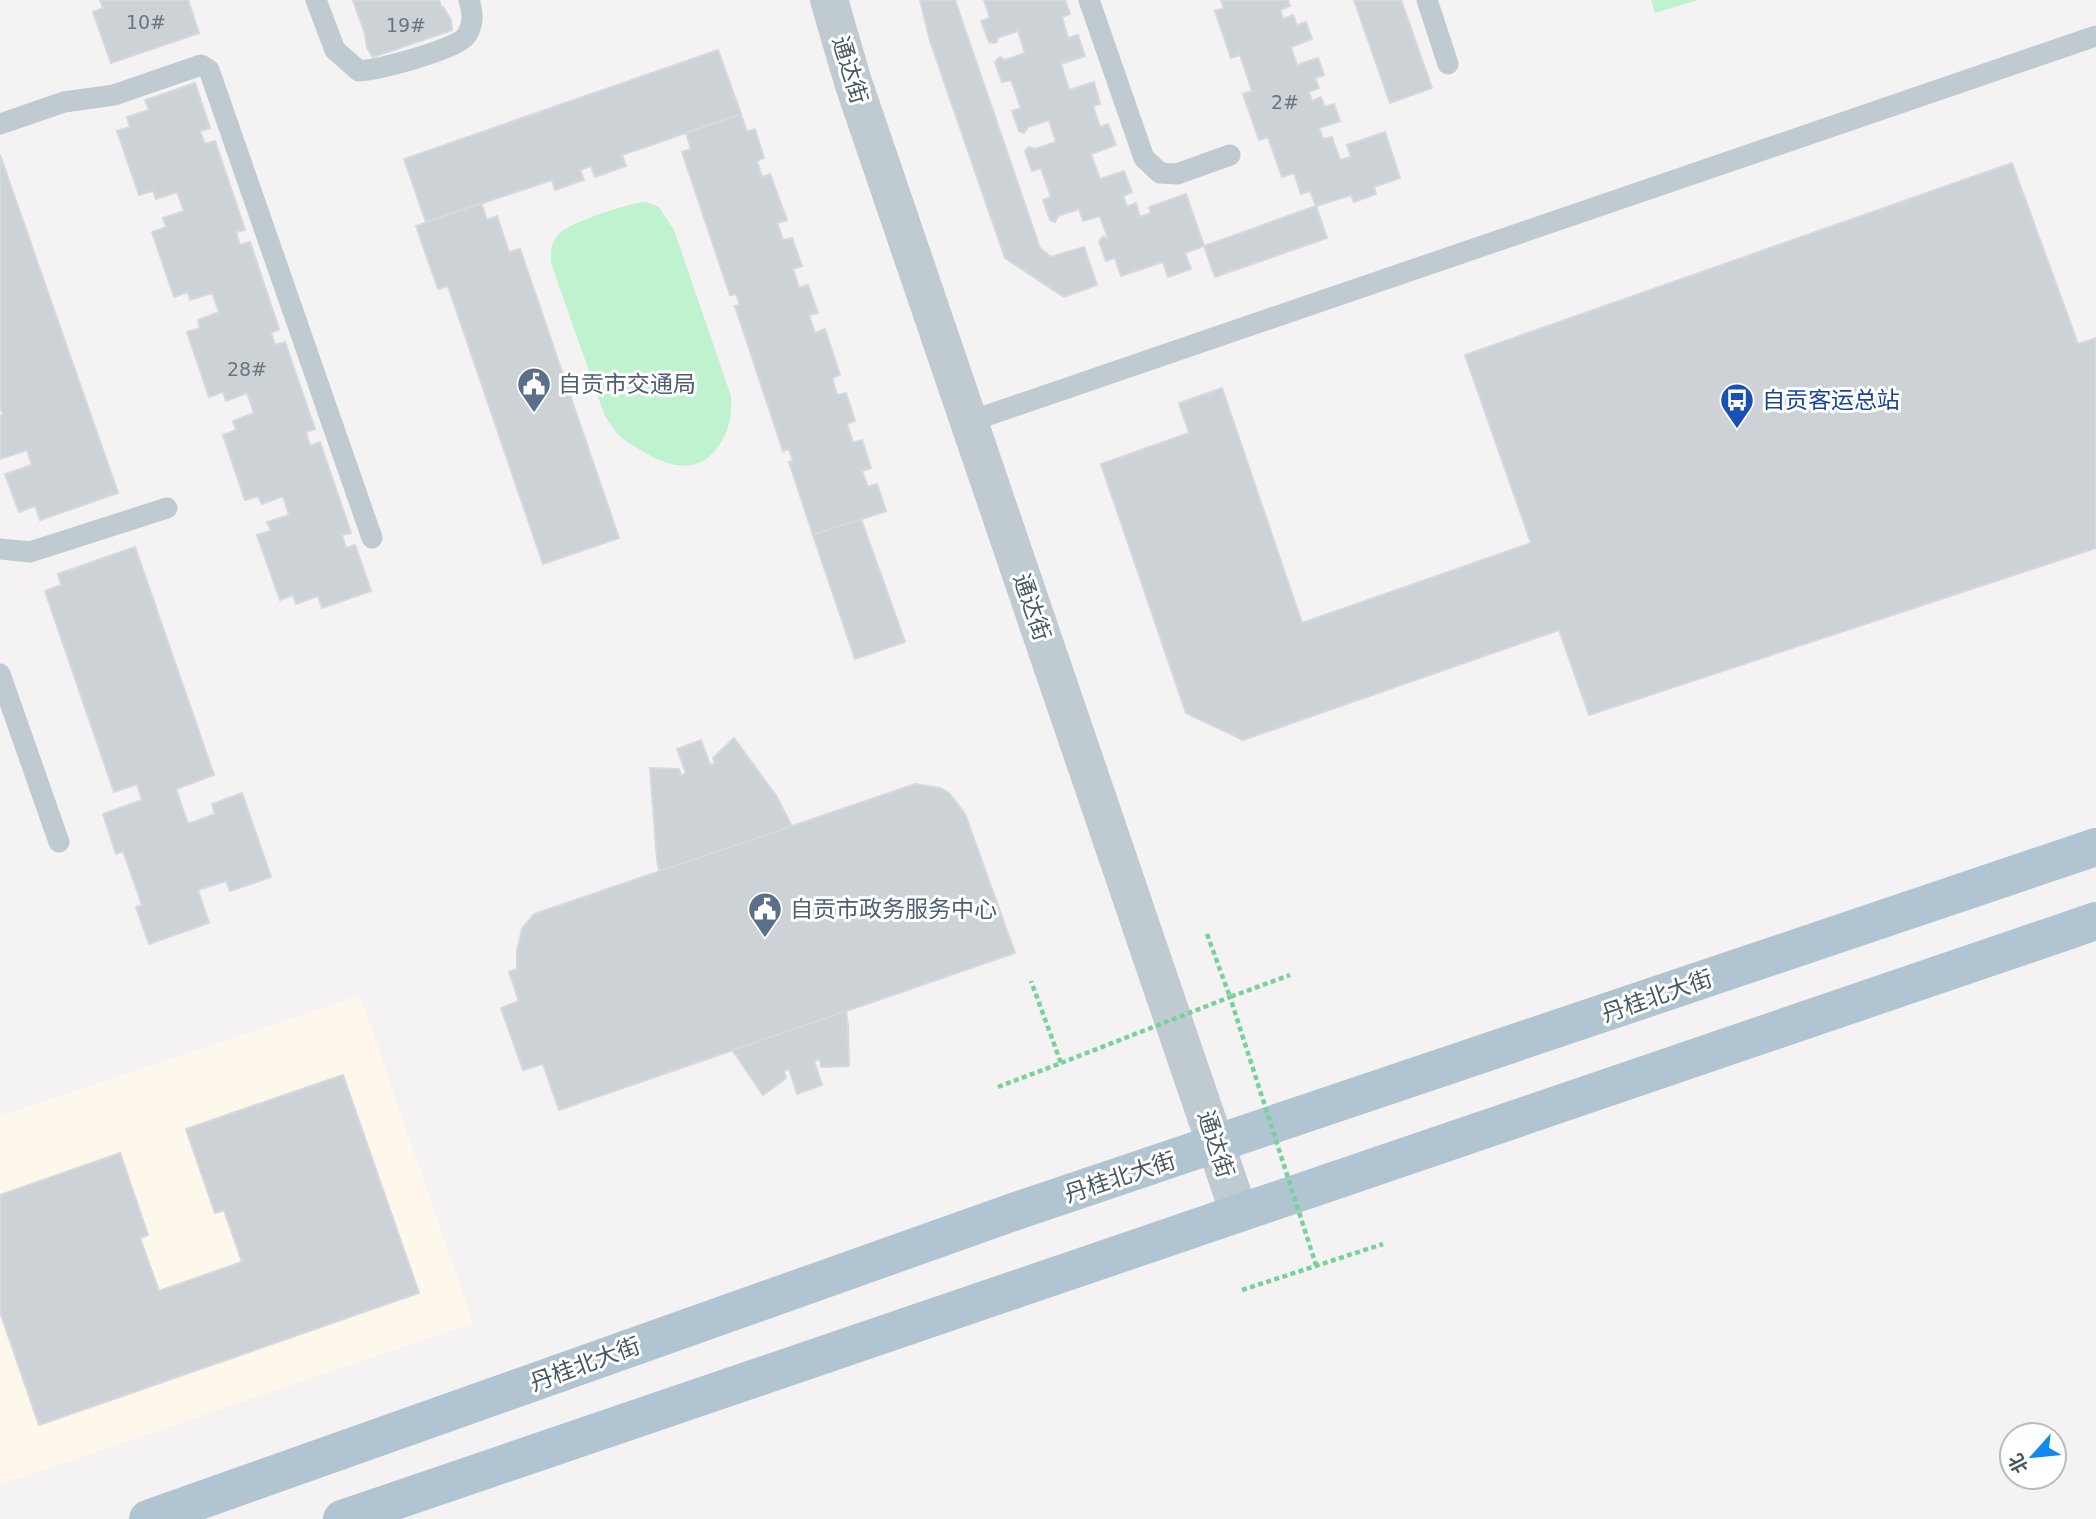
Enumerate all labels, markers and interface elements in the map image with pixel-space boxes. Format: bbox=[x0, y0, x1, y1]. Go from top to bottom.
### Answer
house number: 10# bbox=[126, 11, 166, 33]
house number: 19# bbox=[386, 14, 426, 36]
street label: 通达街 bbox=[827, 33, 873, 107]
house number: 2# bbox=[1271, 91, 1299, 113]
house number: 28# bbox=[227, 358, 267, 380]
public building icon: 自贡市交通局 bbox=[515, 365, 553, 414]
place label: 自贡市交通局 bbox=[558, 371, 696, 397]
bus stop icon: 自贡客运总站 bbox=[1718, 381, 1756, 430]
place label: 自贡客运总站 bbox=[1762, 387, 1900, 413]
street label: 通达街 bbox=[1008, 570, 1056, 644]
public building icon: 自贡市政务服务中心 bbox=[746, 890, 784, 939]
place label: 自贡市政务服务中心 bbox=[790, 896, 997, 922]
street label: 丹桂北大街 bbox=[1598, 965, 1716, 1027]
street label: 通达街 bbox=[1193, 1107, 1239, 1181]
street label: 丹桂北大街 bbox=[1061, 1147, 1179, 1207]
street label: 丹桂北大街 bbox=[527, 1332, 643, 1396]
north arrow bbox=[1998, 1421, 2068, 1491]
text: 北 bbox=[2004, 1450, 2032, 1477]

